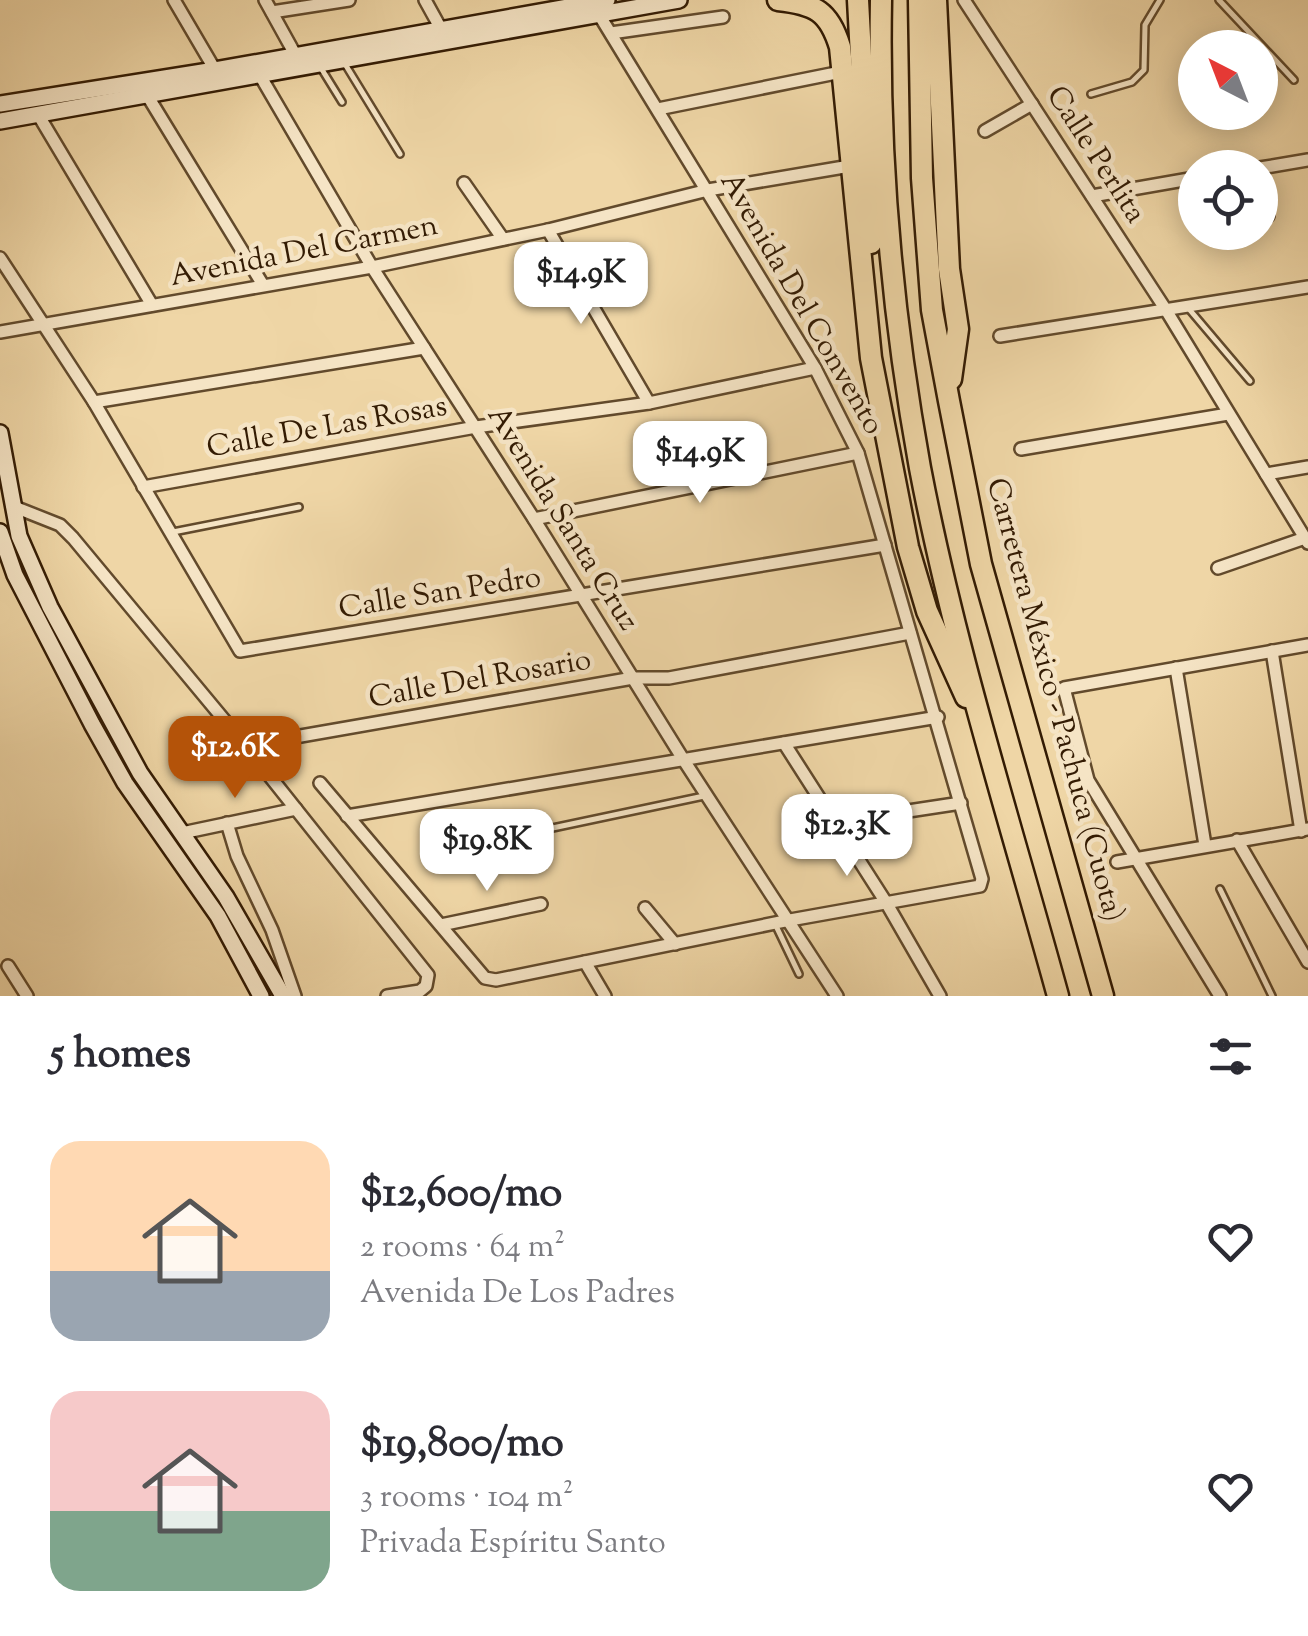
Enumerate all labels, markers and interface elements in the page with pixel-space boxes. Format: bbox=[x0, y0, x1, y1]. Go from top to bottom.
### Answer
north arrow bbox=[1178, 30, 1278, 130]
map controls bbox=[1178, 30, 1278, 250]
street label: Calle Perlita bbox=[1034, 78, 1156, 232]
button: locate bbox=[1178, 150, 1278, 250]
street label: Avenida Del Convento bbox=[708, 165, 894, 443]
street label: Avenida Del Carmen bbox=[166, 205, 442, 299]
pin: $14.9K bbox=[500, 242, 662, 327]
text: $14.9K bbox=[536, 251, 626, 297]
street label: Calle De Las Rosas bbox=[204, 386, 450, 470]
street label: Avenida Santa Cruz bbox=[475, 398, 649, 640]
pin: $14.9K bbox=[619, 421, 781, 506]
text: $14.9K bbox=[655, 430, 745, 476]
street label: Carretera México - Pachuca (Cuota) bbox=[974, 473, 1134, 927]
street label: Calle San Pedro bbox=[336, 557, 544, 631]
street label: Calle Del Rosario bbox=[365, 639, 595, 721]
pin: $12.6K bbox=[154, 716, 316, 801]
text: $12.6K bbox=[190, 725, 280, 771]
pin: $12.3K bbox=[766, 794, 928, 879]
text: $12.3K bbox=[803, 803, 891, 849]
pin: $19.8K bbox=[406, 809, 568, 894]
text: $19.8K bbox=[442, 818, 532, 864]
text: 5 homes bbox=[50, 1026, 191, 1086]
icon: filters bbox=[1203, 1029, 1258, 1084]
text: $12,600/mo bbox=[360, 1165, 562, 1225]
icon: home bbox=[130, 1181, 250, 1301]
icon: heart bbox=[1203, 1214, 1258, 1269]
text: 2 rooms · 64 m² bbox=[360, 1225, 565, 1271]
text: Avenida De Los Padres bbox=[360, 1271, 675, 1317]
text: $19,800/mo bbox=[360, 1415, 564, 1475]
icon: home bbox=[130, 1431, 250, 1551]
icon: heart bbox=[1203, 1464, 1258, 1519]
text: 3 rooms · 104 m² bbox=[360, 1475, 574, 1521]
text: Privada Espíritu Santo bbox=[360, 1521, 666, 1567]

